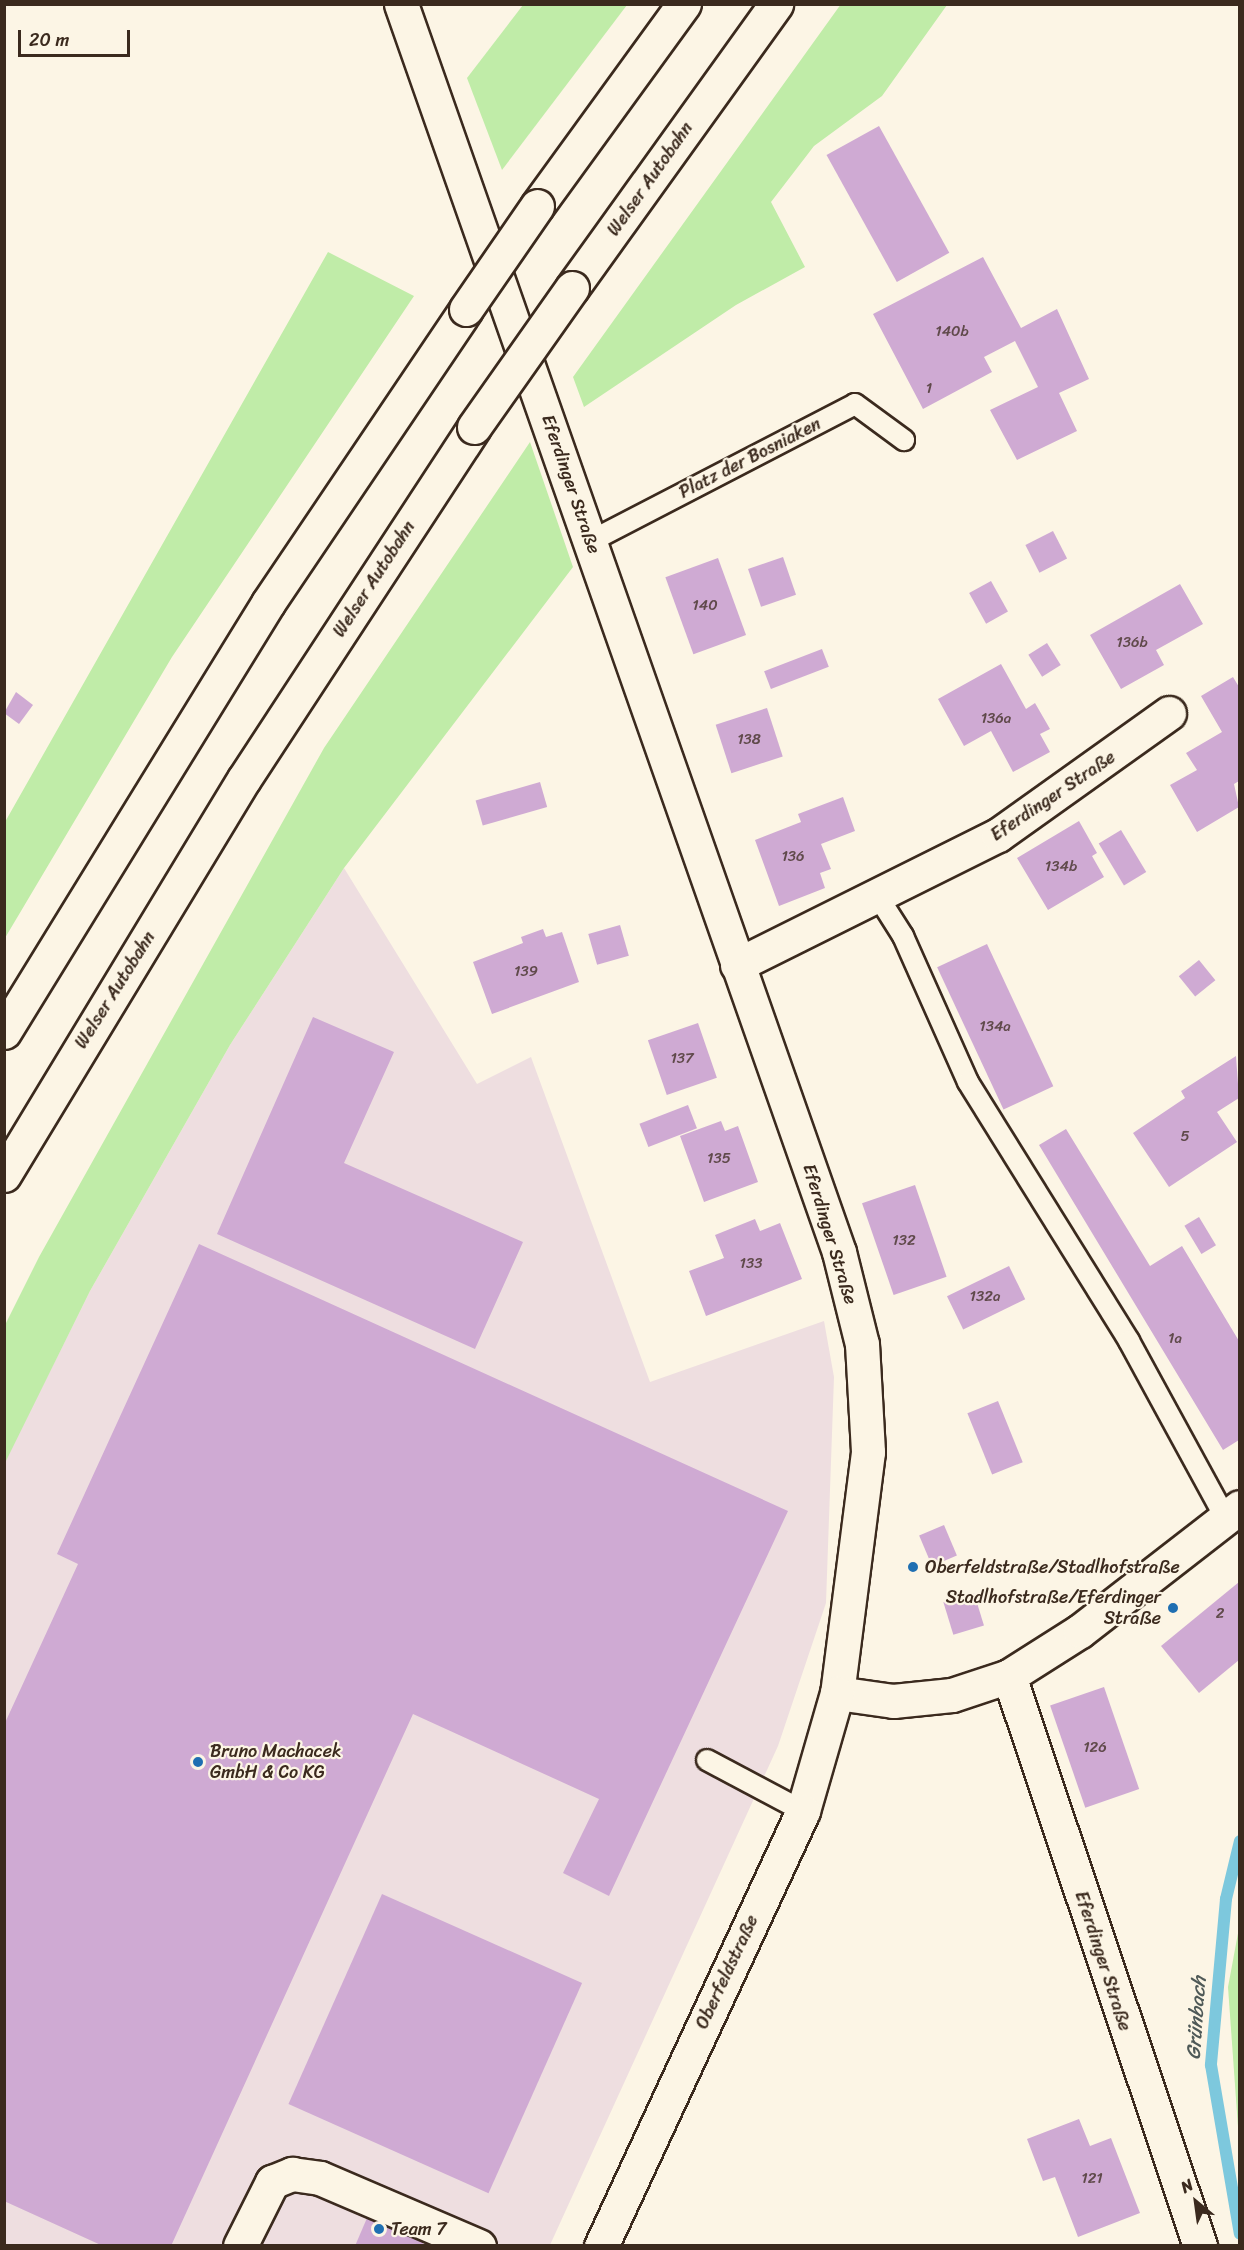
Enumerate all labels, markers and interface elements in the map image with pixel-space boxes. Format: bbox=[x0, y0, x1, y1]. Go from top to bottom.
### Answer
scale bar bbox=[21, 18, 134, 56]
text: 20 m bbox=[29, 24, 69, 56]
street label: Welser Autobahn bbox=[603, 118, 697, 240]
house number: 140b bbox=[935, 323, 969, 341]
house number: 1 bbox=[926, 380, 932, 398]
street label: Eferdinger Straße bbox=[537, 412, 605, 556]
street label: Platz der Bosniaken bbox=[675, 413, 825, 503]
street label: Welser Autobahn bbox=[328, 517, 420, 641]
house number: 140 bbox=[692, 597, 718, 615]
house number: 136b bbox=[1116, 634, 1148, 652]
house number: 136a bbox=[981, 710, 1011, 728]
house number: 138 bbox=[737, 731, 761, 749]
street label: Eferdinger Straße bbox=[987, 746, 1119, 846]
house number: 136 bbox=[781, 848, 805, 866]
house number: 134b bbox=[1045, 858, 1077, 876]
street label: Welser Autobahn bbox=[70, 927, 160, 1053]
house number: 139 bbox=[514, 963, 538, 981]
house number: 134a bbox=[979, 1018, 1011, 1036]
house number: 137 bbox=[670, 1050, 694, 1068]
house number: 5 bbox=[1180, 1128, 1190, 1146]
house number: 135 bbox=[707, 1150, 731, 1168]
street label: Eferdinger Straße bbox=[798, 1161, 862, 1307]
house number: 132 bbox=[892, 1232, 916, 1250]
house number: 133 bbox=[740, 1255, 762, 1273]
house number: 132a bbox=[970, 1288, 1000, 1306]
house number: 1a bbox=[1168, 1330, 1182, 1348]
place label: Oberfeldstraße/Stadlhofstraße bbox=[925, 1556, 1180, 1578]
marker: Oberfeldstraße/Stadlhofstraße bbox=[906, 1560, 920, 1574]
place label: Stadlhofstraße/Eferdinger Straße bbox=[946, 1587, 1161, 1630]
marker: Stadlhofstraße/Eferdinger Straße bbox=[1166, 1601, 1180, 1615]
house number: 2 bbox=[1216, 1605, 1224, 1623]
house number: 126 bbox=[1083, 1739, 1107, 1757]
place label: Bruno Machacek GmbH & Co KG bbox=[210, 1741, 340, 1784]
marker: Bruno Machacek GmbH & Co KG bbox=[191, 1755, 205, 1769]
street label: Eferdinger Straße bbox=[1070, 1888, 1136, 2034]
street label: Oberfeldstraße bbox=[691, 1912, 763, 2032]
water label: Grünbach bbox=[1181, 1976, 1211, 2060]
house number: 121 bbox=[1081, 2170, 1103, 2188]
text: N bbox=[1175, 2170, 1199, 2201]
north arrow bbox=[1166, 2172, 1226, 2232]
place label: Team 7 bbox=[391, 2218, 446, 2240]
marker: Team 7 bbox=[372, 2222, 386, 2236]

